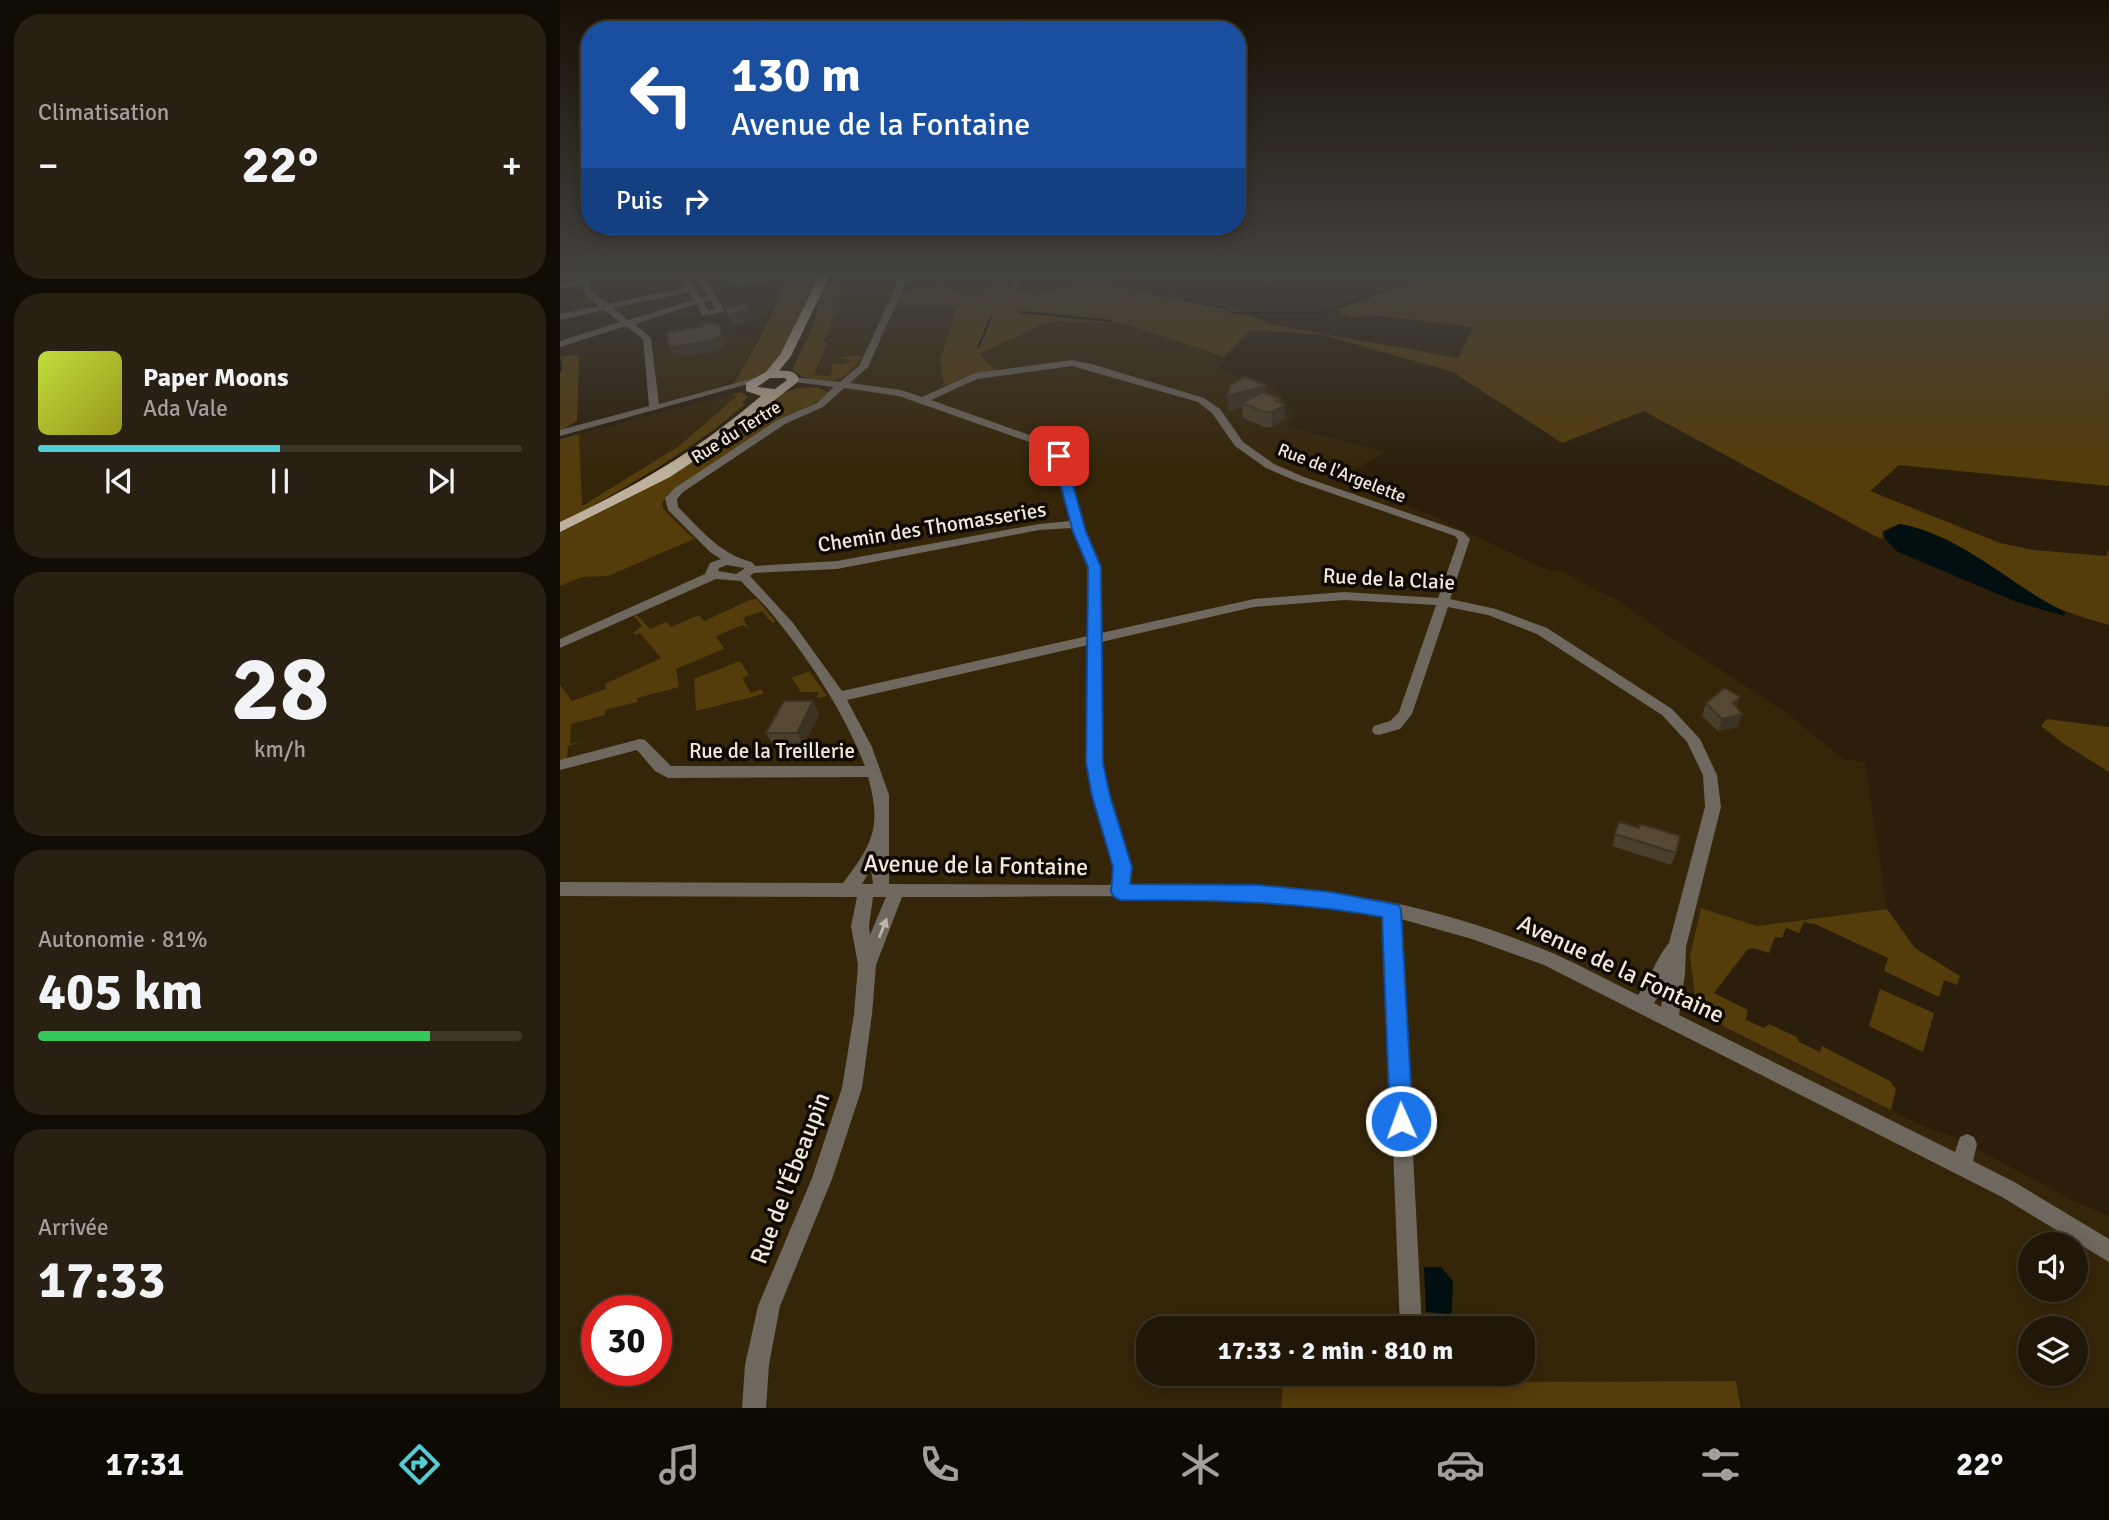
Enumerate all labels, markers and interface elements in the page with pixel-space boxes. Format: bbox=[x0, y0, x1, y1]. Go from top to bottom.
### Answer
text: 130 m bbox=[731, 45, 861, 105]
icon: left bbox=[616, 49, 707, 140]
text: Climatisation bbox=[38, 98, 169, 127]
text: Avenue de la Fontaine bbox=[731, 105, 1030, 144]
text: 22° bbox=[242, 133, 318, 197]
text: − bbox=[38, 142, 59, 189]
text: + bbox=[501, 142, 522, 189]
icon: right bbox=[677, 182, 715, 220]
text: Puis bbox=[616, 185, 663, 217]
text: Paper Moons bbox=[143, 362, 289, 394]
text: Ada Vale bbox=[143, 394, 228, 423]
street label: Rue du Tertre bbox=[687, 396, 785, 468]
pin bbox=[1029, 426, 1089, 486]
icon: arrive bbox=[1040, 437, 1078, 475]
street label: Rue de l'Argelette bbox=[1275, 438, 1409, 508]
icon: previous bbox=[100, 462, 138, 500]
icon: pause bbox=[261, 462, 299, 500]
icon: next bbox=[422, 462, 460, 500]
street label: Chemin des Thomasseries bbox=[816, 496, 1048, 558]
street label: Rue de la Claie bbox=[1322, 563, 1456, 595]
text: 28 bbox=[231, 633, 329, 746]
text: km/h bbox=[254, 735, 306, 764]
street label: Rue de la Treillerie bbox=[689, 738, 855, 764]
street label: Avenue de la Fontaine bbox=[863, 848, 1089, 882]
street label: Avenue de la Fontaine bbox=[1513, 908, 1729, 1030]
one-way arrow bbox=[877, 917, 888, 938]
text: Autonomie · 81% bbox=[38, 925, 208, 954]
text: 405 km bbox=[38, 960, 203, 1024]
position arrow bbox=[1364, 1084, 1438, 1158]
street label: Rue de l'Ébeaupin bbox=[743, 1088, 837, 1268]
text: Arrivée bbox=[38, 1213, 109, 1242]
map controls bbox=[2018, 1232, 2088, 1386]
button: sound bbox=[2018, 1232, 2088, 1302]
text: 17:33 bbox=[38, 1248, 166, 1312]
speed limit sign: 30 bbox=[581, 1295, 672, 1386]
button: layers bbox=[2018, 1316, 2088, 1386]
text: 17:33 · 2 min · 810 m bbox=[1218, 1335, 1453, 1367]
icon: directions bbox=[395, 1440, 444, 1489]
icon: music bbox=[655, 1440, 704, 1489]
icon: phone bbox=[915, 1440, 964, 1489]
icon: climate bbox=[1176, 1440, 1225, 1489]
icon: car bbox=[1436, 1440, 1485, 1489]
icon: filters bbox=[1696, 1440, 1745, 1489]
text: 17:31 bbox=[106, 1445, 184, 1484]
text: 22° bbox=[1956, 1445, 2003, 1484]

